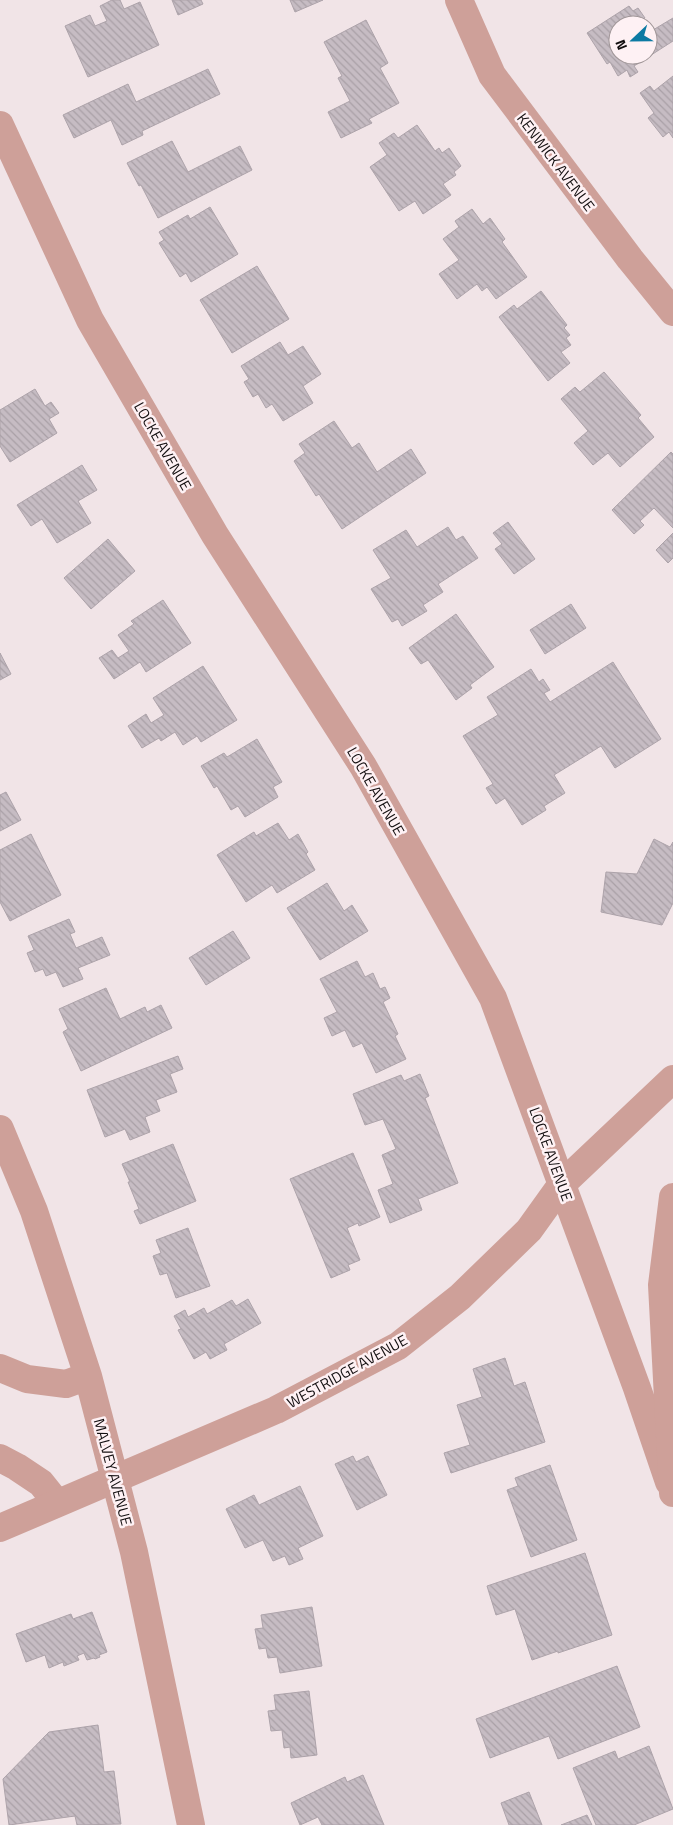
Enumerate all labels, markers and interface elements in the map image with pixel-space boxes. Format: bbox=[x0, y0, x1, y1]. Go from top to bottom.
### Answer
north arrow bbox=[608, 15, 658, 65]
text: N bbox=[609, 37, 632, 53]
street label: KENWICK AVENUE bbox=[511, 108, 601, 216]
street label: LOCKE AVENUE bbox=[128, 398, 198, 494]
street label: LOCKE AVENUE bbox=[341, 743, 411, 839]
street label: LOCKE AVENUE bbox=[523, 1104, 579, 1204]
street label: WESTRIDGE AVENUE bbox=[283, 1328, 411, 1414]
street label: MALVEY AVENUE bbox=[88, 1416, 138, 1528]

